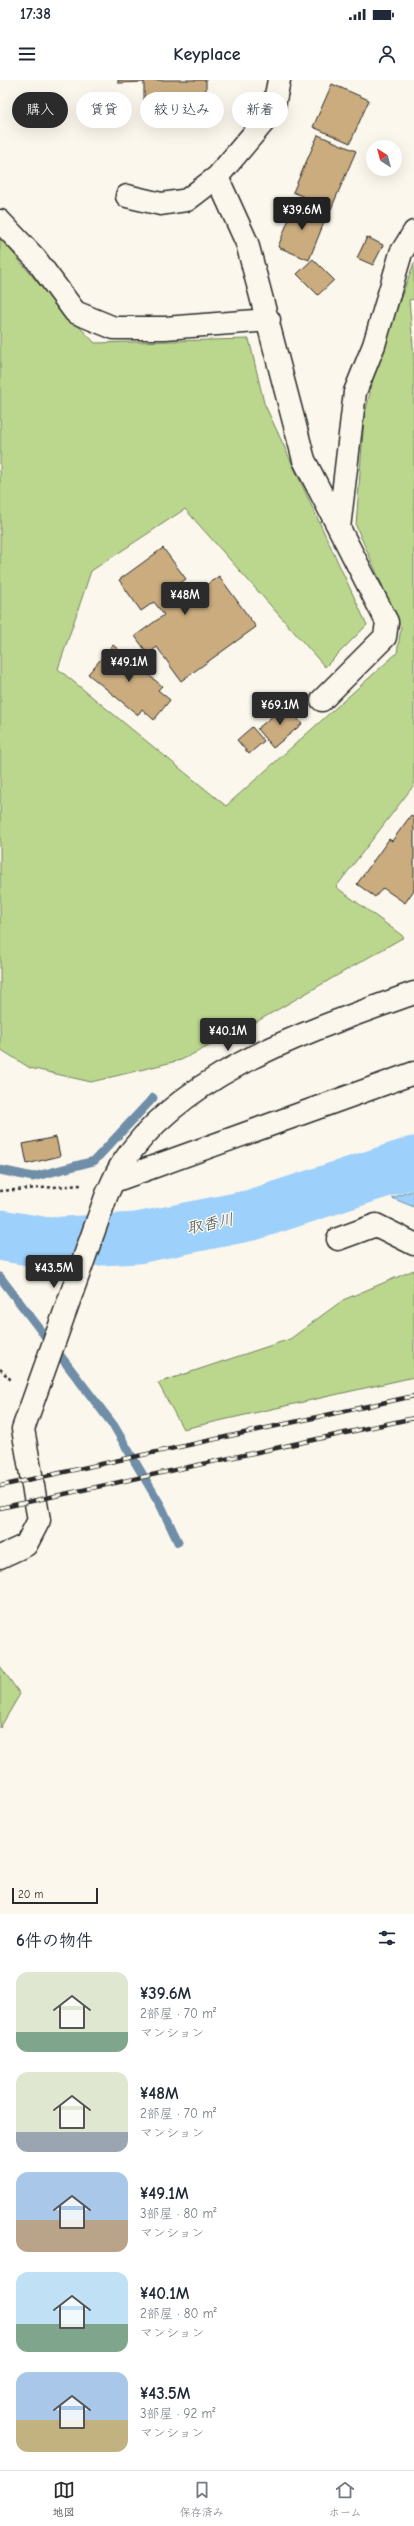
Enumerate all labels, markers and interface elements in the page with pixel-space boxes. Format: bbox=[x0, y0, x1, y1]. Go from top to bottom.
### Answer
text: 17:38 bbox=[20, 5, 51, 23]
icon: menu bbox=[16, 43, 38, 65]
icon: person bbox=[376, 43, 398, 65]
text: Keyplace bbox=[173, 44, 241, 65]
chip: 購入 bbox=[12, 92, 68, 128]
chip: 賃貸 bbox=[76, 92, 132, 128]
chip: 絞り込み bbox=[140, 92, 224, 128]
chip: 新着 bbox=[232, 92, 288, 128]
north arrow bbox=[366, 140, 402, 176]
map controls bbox=[366, 140, 402, 176]
pin: ¥39.6M bbox=[269, 197, 335, 231]
text: ¥39.6M bbox=[282, 202, 322, 217]
pin: ¥48M bbox=[161, 582, 209, 616]
text: ¥48M bbox=[170, 587, 200, 602]
pin: ¥49.1M bbox=[96, 649, 162, 683]
text: ¥49.1M bbox=[110, 654, 148, 669]
pin: ¥69.1M bbox=[247, 692, 313, 726]
text: ¥69.1M bbox=[261, 697, 299, 712]
pin: ¥40.1M bbox=[195, 1018, 261, 1052]
text: ¥40.1M bbox=[209, 1023, 247, 1038]
water label: 取香川 bbox=[185, 1210, 236, 1238]
pin: ¥43.5M bbox=[21, 1255, 87, 1289]
text: ¥43.5M bbox=[35, 1260, 73, 1275]
scale bar bbox=[12, 1886, 98, 1905]
text: 20 m bbox=[18, 1888, 43, 1901]
icon: filters bbox=[376, 1927, 398, 1949]
text: 6件の物件 bbox=[16, 1931, 93, 1950]
text: ¥39.6M bbox=[140, 1984, 191, 2003]
icon: home bbox=[48, 1988, 96, 2036]
text: 2部屋 · 70 m² bbox=[140, 2006, 216, 2021]
text: マンション bbox=[140, 2025, 204, 2040]
text: ¥48M bbox=[140, 2084, 179, 2103]
icon: home bbox=[48, 2088, 96, 2136]
text: 2部屋 · 70 m² bbox=[140, 2106, 216, 2121]
text: マンション bbox=[140, 2125, 204, 2140]
text: ¥49.1M bbox=[140, 2184, 189, 2203]
icon: home bbox=[48, 2188, 96, 2236]
text: 3部屋 · 80 m² bbox=[140, 2206, 217, 2221]
text: マンション bbox=[140, 2225, 204, 2240]
text: ¥40.1M bbox=[140, 2284, 190, 2303]
icon: home bbox=[48, 2288, 96, 2336]
text: 2部屋 · 80 m² bbox=[140, 2306, 217, 2321]
text: マンション bbox=[140, 2325, 204, 2340]
text: ¥43.5M bbox=[140, 2384, 191, 2403]
icon: home bbox=[48, 2388, 96, 2436]
text: 3部屋 · 92 m² bbox=[140, 2406, 216, 2421]
text: マンション bbox=[140, 2425, 204, 2440]
tab: 地図 bbox=[53, 2479, 75, 2519]
tab: 保存済み bbox=[180, 2479, 224, 2519]
tab: ホーム bbox=[329, 2479, 361, 2519]

